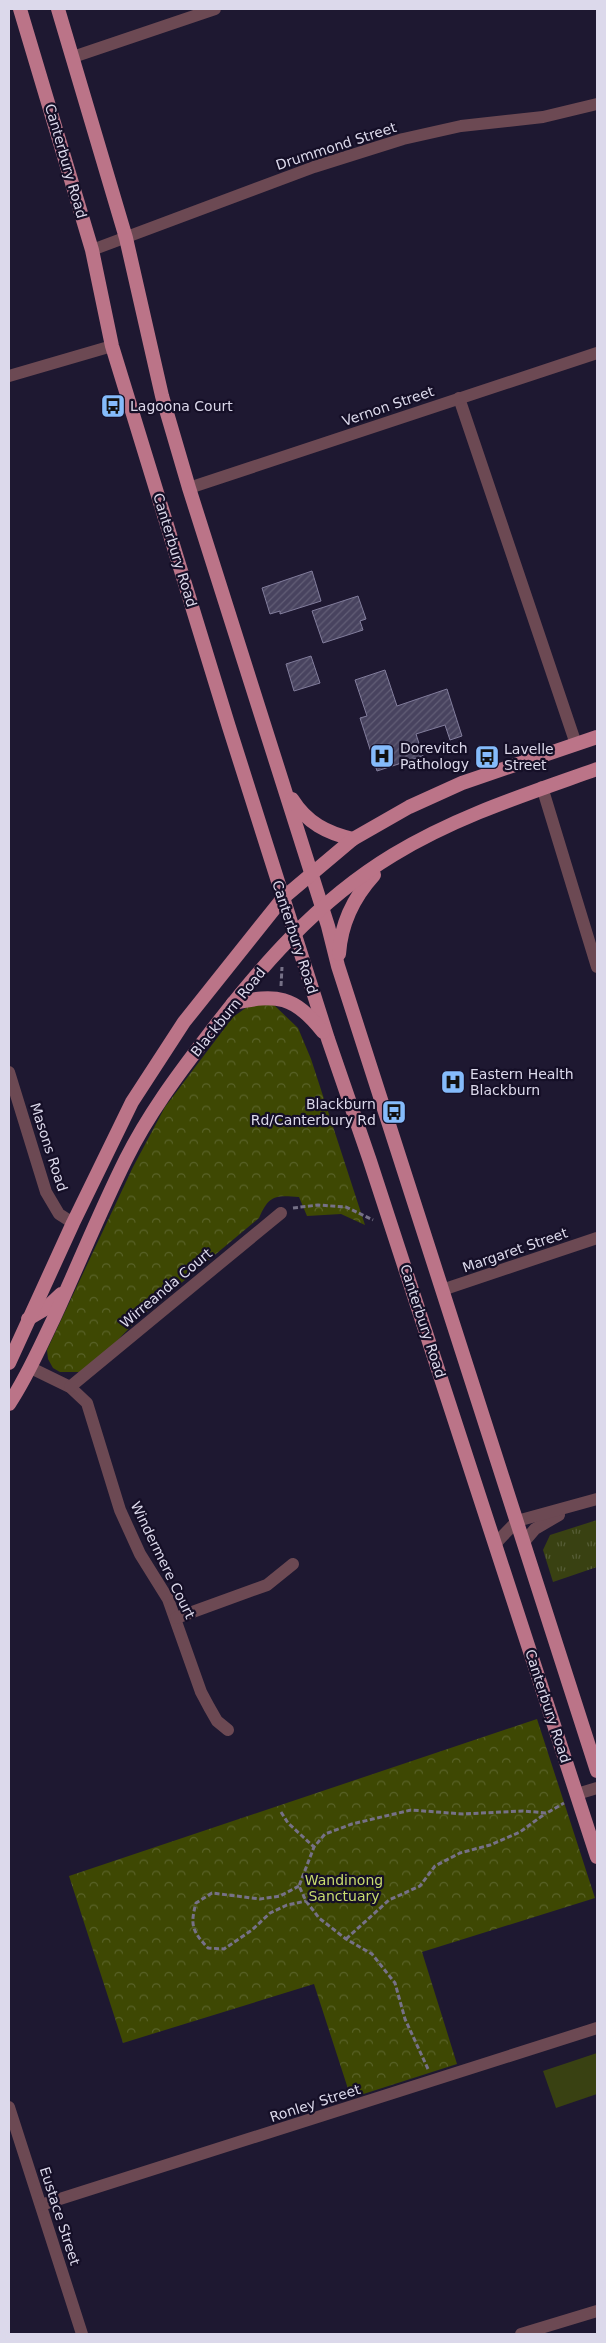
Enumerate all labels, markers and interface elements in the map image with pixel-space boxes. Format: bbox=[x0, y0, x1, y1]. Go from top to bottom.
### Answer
street label: Canterbury Road bbox=[42, 102, 90, 220]
street label: Drummond Street bbox=[274, 119, 399, 173]
street label: Vernon Street bbox=[340, 383, 436, 429]
bus stop icon: Lagoona Court bbox=[100, 393, 126, 419]
place label: Lagoona Court bbox=[130, 398, 233, 414]
street label: Canterbury Road bbox=[150, 491, 200, 609]
place label: Dorevitch Pathology bbox=[400, 740, 469, 772]
place label: Lavelle Street bbox=[504, 741, 554, 773]
hospital icon: Dorevitch Pathology bbox=[369, 743, 395, 769]
bus stop icon: Lavelle Street bbox=[474, 744, 500, 770]
street label: Canterbury Road bbox=[269, 878, 321, 996]
street label: Blackburn Road bbox=[187, 964, 269, 1060]
place label: Eastern Health Blackburn bbox=[470, 1066, 574, 1098]
hospital icon: Eastern Health Blackburn bbox=[440, 1069, 466, 1095]
place label: Blackburn Rd/Canterbury Rd bbox=[251, 1096, 376, 1128]
bus stop icon: Blackburn Rd/Canterbury Rd bbox=[381, 1099, 407, 1125]
street label: Masons Road bbox=[27, 1101, 71, 1193]
street label: Margaret Street bbox=[460, 1224, 570, 1276]
street label: Wirreanda Court bbox=[117, 1245, 216, 1331]
street label: Canterbury Road bbox=[397, 1262, 449, 1380]
street label: Windermere Court bbox=[128, 1499, 199, 1622]
street label: Canterbury Road bbox=[522, 1647, 574, 1765]
park label: Wandinong Sanctuary bbox=[305, 1872, 383, 1904]
street label: Ronley Street bbox=[268, 2081, 363, 2125]
street label: Eustace Street bbox=[37, 2165, 84, 2268]

